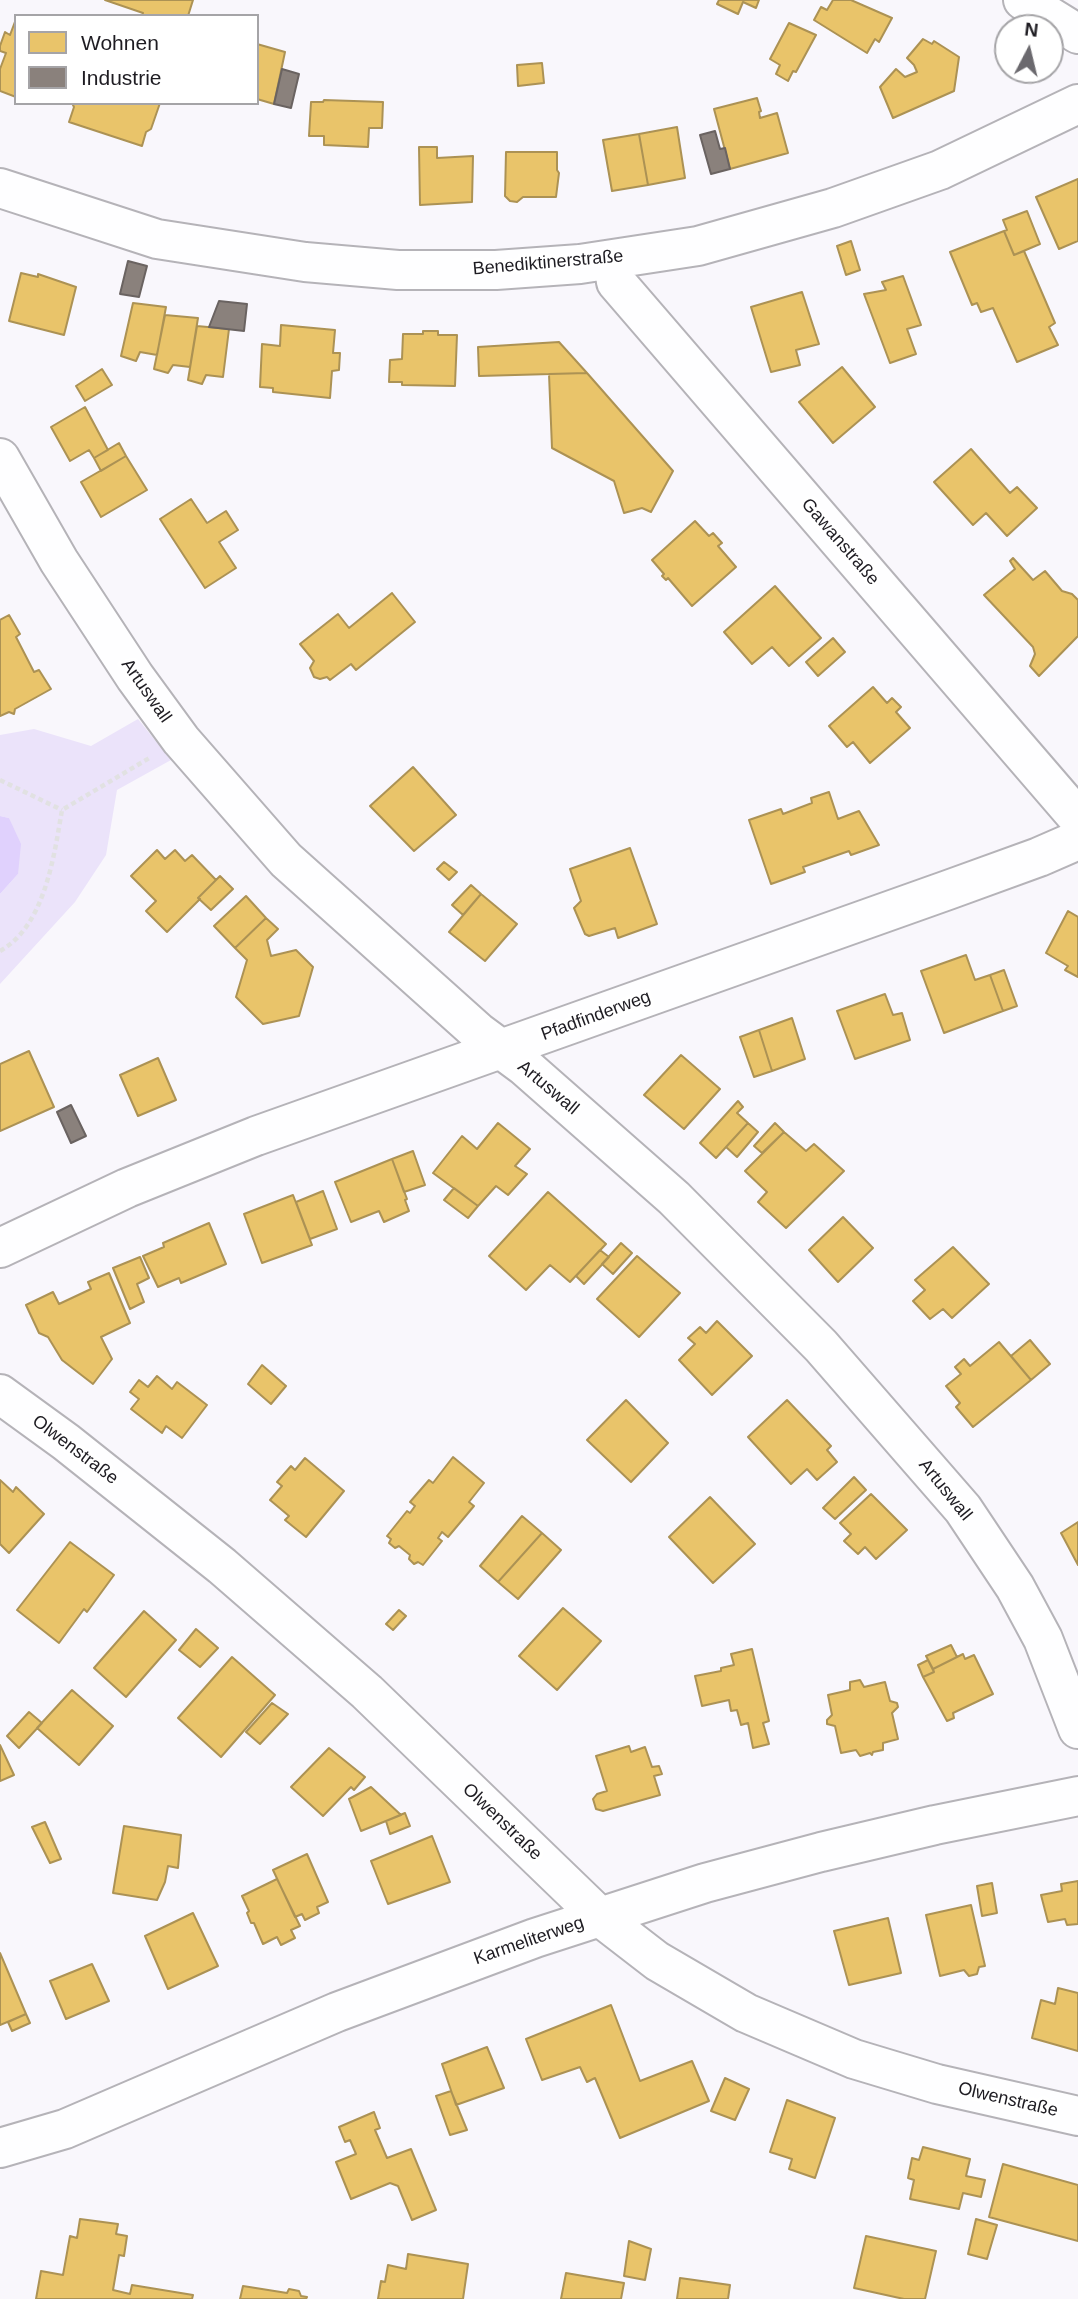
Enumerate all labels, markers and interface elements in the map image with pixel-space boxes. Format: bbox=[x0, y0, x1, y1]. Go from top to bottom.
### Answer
legend bbox=[14, 14, 259, 105]
north arrow bbox=[994, 14, 1064, 84]
text: N bbox=[1023, 18, 1039, 41]
text: Wohnen bbox=[81, 31, 159, 54]
text: Industrie bbox=[81, 66, 162, 89]
street label: Benediktinerstraße bbox=[472, 246, 624, 280]
street label: Gawanstraße bbox=[796, 494, 884, 590]
street label: Artuswall bbox=[116, 655, 176, 727]
street label: Pfadfinderweg bbox=[538, 986, 654, 1046]
street label: Artuswall bbox=[513, 1056, 583, 1120]
street label: Olwenstraße bbox=[28, 1411, 122, 1489]
street label: Artuswall bbox=[914, 1455, 976, 1525]
street label: Olwenstraße bbox=[458, 1779, 546, 1865]
street label: Karmeliterweg bbox=[471, 1912, 587, 1970]
street label: Olwenstraße bbox=[956, 2078, 1060, 2122]

